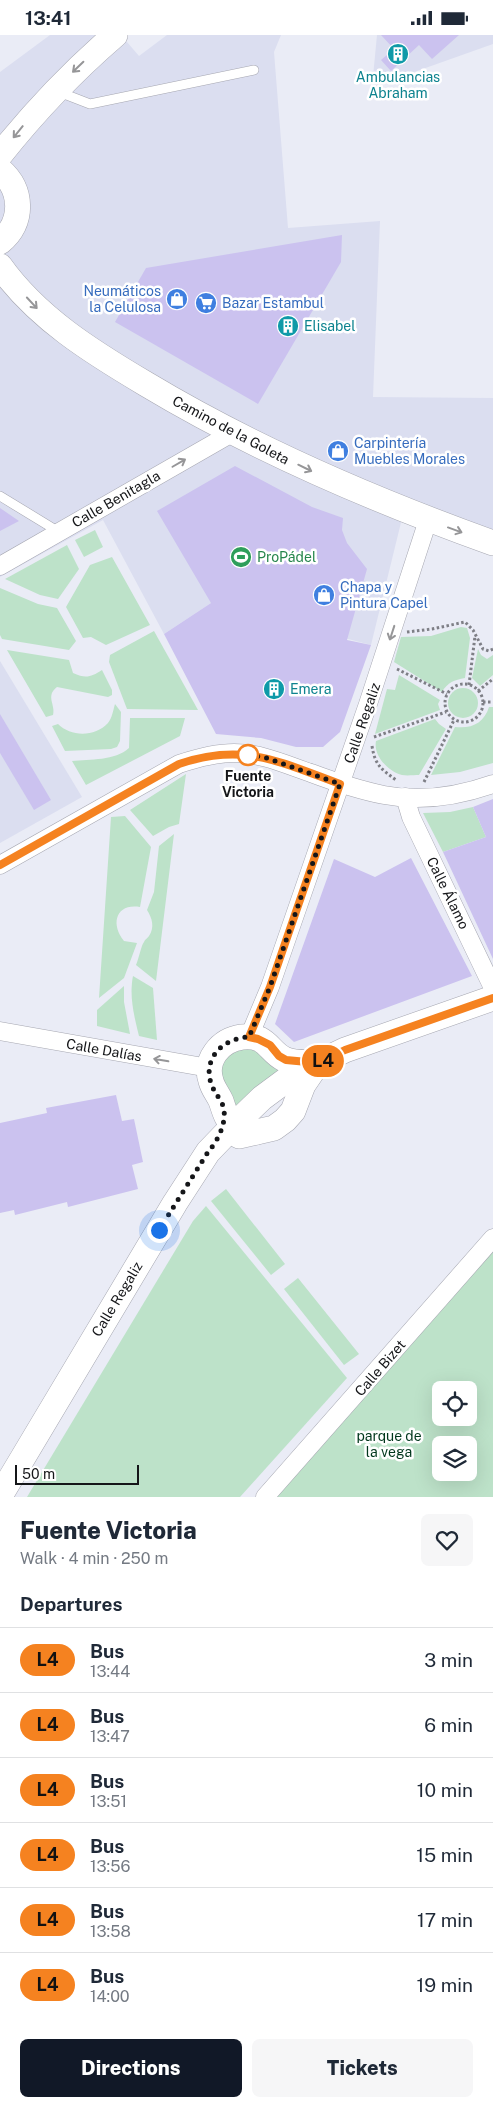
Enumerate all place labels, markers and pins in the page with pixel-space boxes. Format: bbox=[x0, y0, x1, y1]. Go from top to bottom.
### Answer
building icon: Ambulancias Abraham bbox=[386, 42, 410, 66]
place label: Ambulancias Abraham bbox=[356, 69, 440, 101]
place label: Neumáticos la Celulosa bbox=[83, 283, 161, 315]
shop icon: Neumáticos la Celulosa bbox=[165, 287, 189, 311]
supermarket icon: Bazar Estambul bbox=[194, 291, 218, 315]
place label: Bazar Estambul bbox=[222, 295, 324, 311]
building icon: Elisabel bbox=[276, 314, 300, 338]
place label: Elisabel bbox=[304, 318, 356, 334]
place label: Carpintería Muebles Morales bbox=[354, 435, 465, 467]
shop icon: Carpintería Muebles Morales bbox=[326, 439, 350, 463]
sports icon: ProPádel bbox=[229, 545, 253, 569]
place label: ProPádel bbox=[257, 549, 316, 565]
place label: Chapa y Pintura Capel bbox=[340, 579, 428, 611]
shop icon: Chapa y Pintura Capel bbox=[312, 583, 336, 607]
building icon: Emera bbox=[262, 677, 286, 701]
place label: Emera bbox=[290, 681, 332, 697]
marker: Fuente Victoria bbox=[237, 744, 259, 766]
place label: Fuente Victoria bbox=[222, 768, 274, 800]

